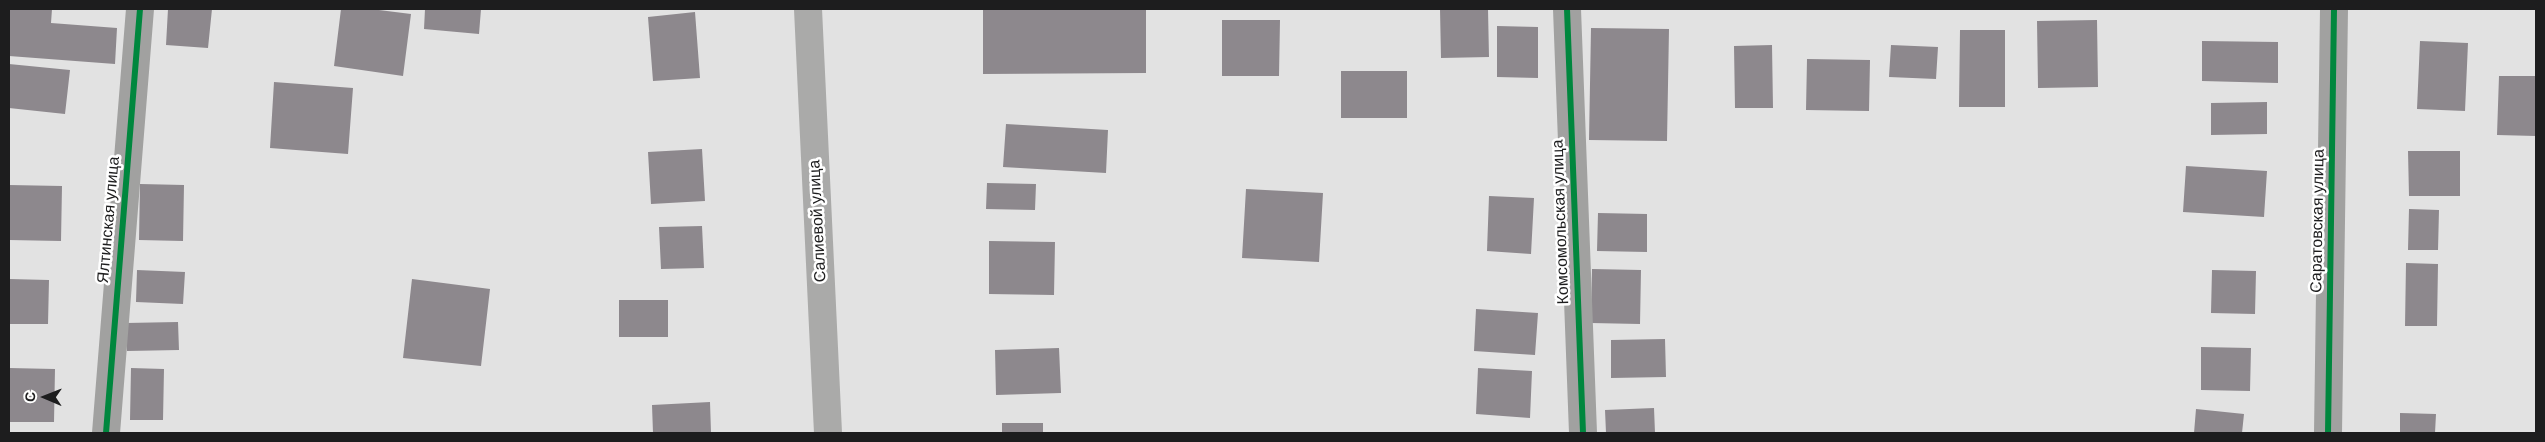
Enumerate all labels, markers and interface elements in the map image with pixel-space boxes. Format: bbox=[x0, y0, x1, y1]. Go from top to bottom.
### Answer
street label: Комсомольская улица bbox=[1549, 139, 1573, 305]
street label: Саратовская улица bbox=[2307, 149, 2329, 293]
street label: Ялтинская улица bbox=[94, 156, 124, 284]
street label: Салиевой улица bbox=[805, 159, 831, 283]
north arrow bbox=[20, 372, 70, 422]
text: С bbox=[22, 392, 38, 402]

